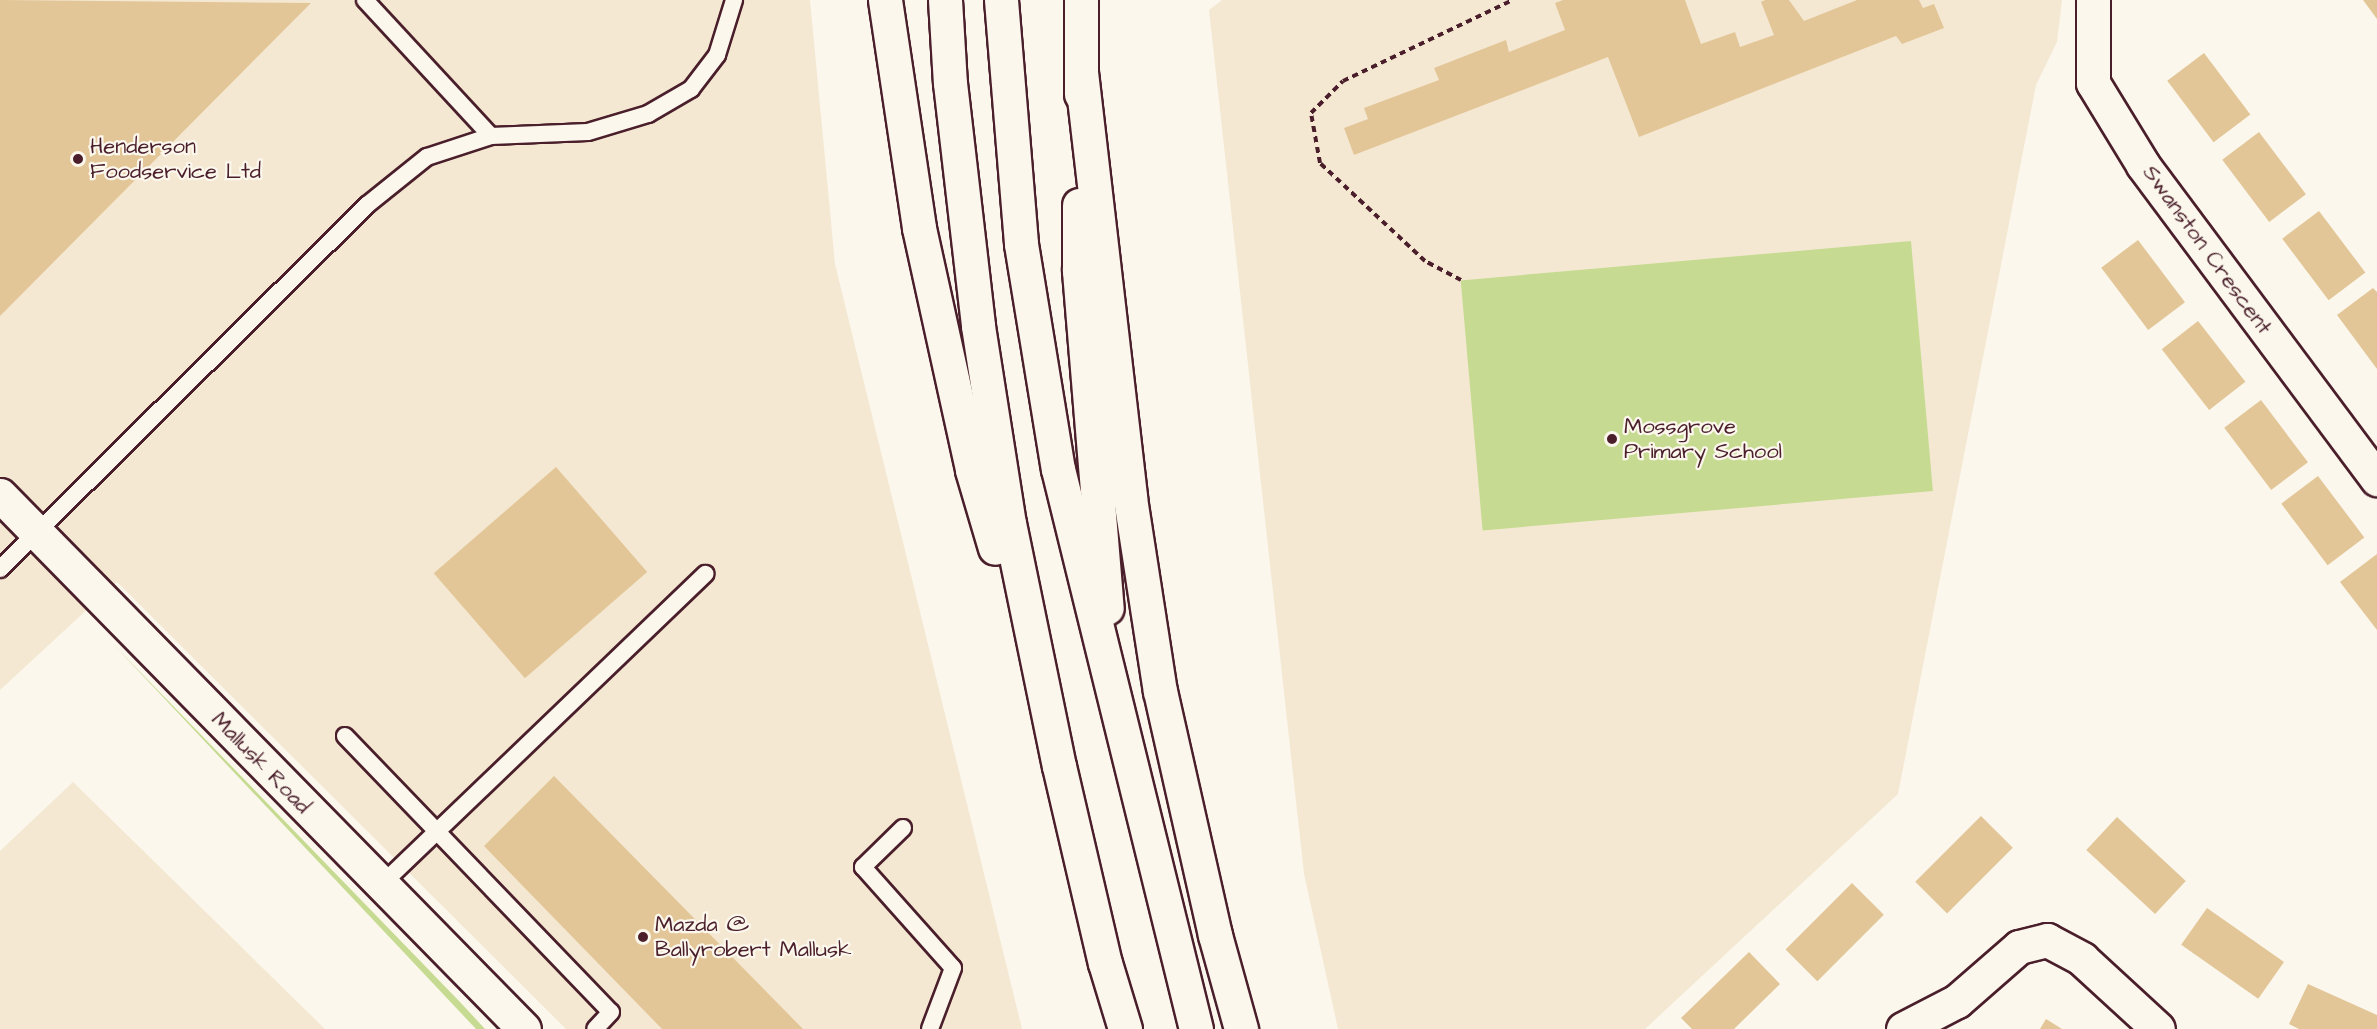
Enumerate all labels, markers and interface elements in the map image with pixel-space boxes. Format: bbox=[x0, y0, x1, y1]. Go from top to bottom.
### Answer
place label: Henderson Foodservice Ltd bbox=[90, 133, 261, 184]
marker: Henderson Foodservice Ltd bbox=[71, 152, 85, 166]
street label: Swanston Crescent bbox=[2137, 160, 2277, 340]
place label: Mossgrove Primary School bbox=[1624, 413, 1782, 464]
marker: Mossgrove Primary School bbox=[1605, 432, 1619, 446]
street label: Mallusk Road bbox=[206, 707, 316, 819]
place label: Mazda @ Ballyrobert Mallusk bbox=[655, 911, 851, 962]
marker: Mazda @ Ballyrobert Mallusk bbox=[636, 930, 650, 944]

